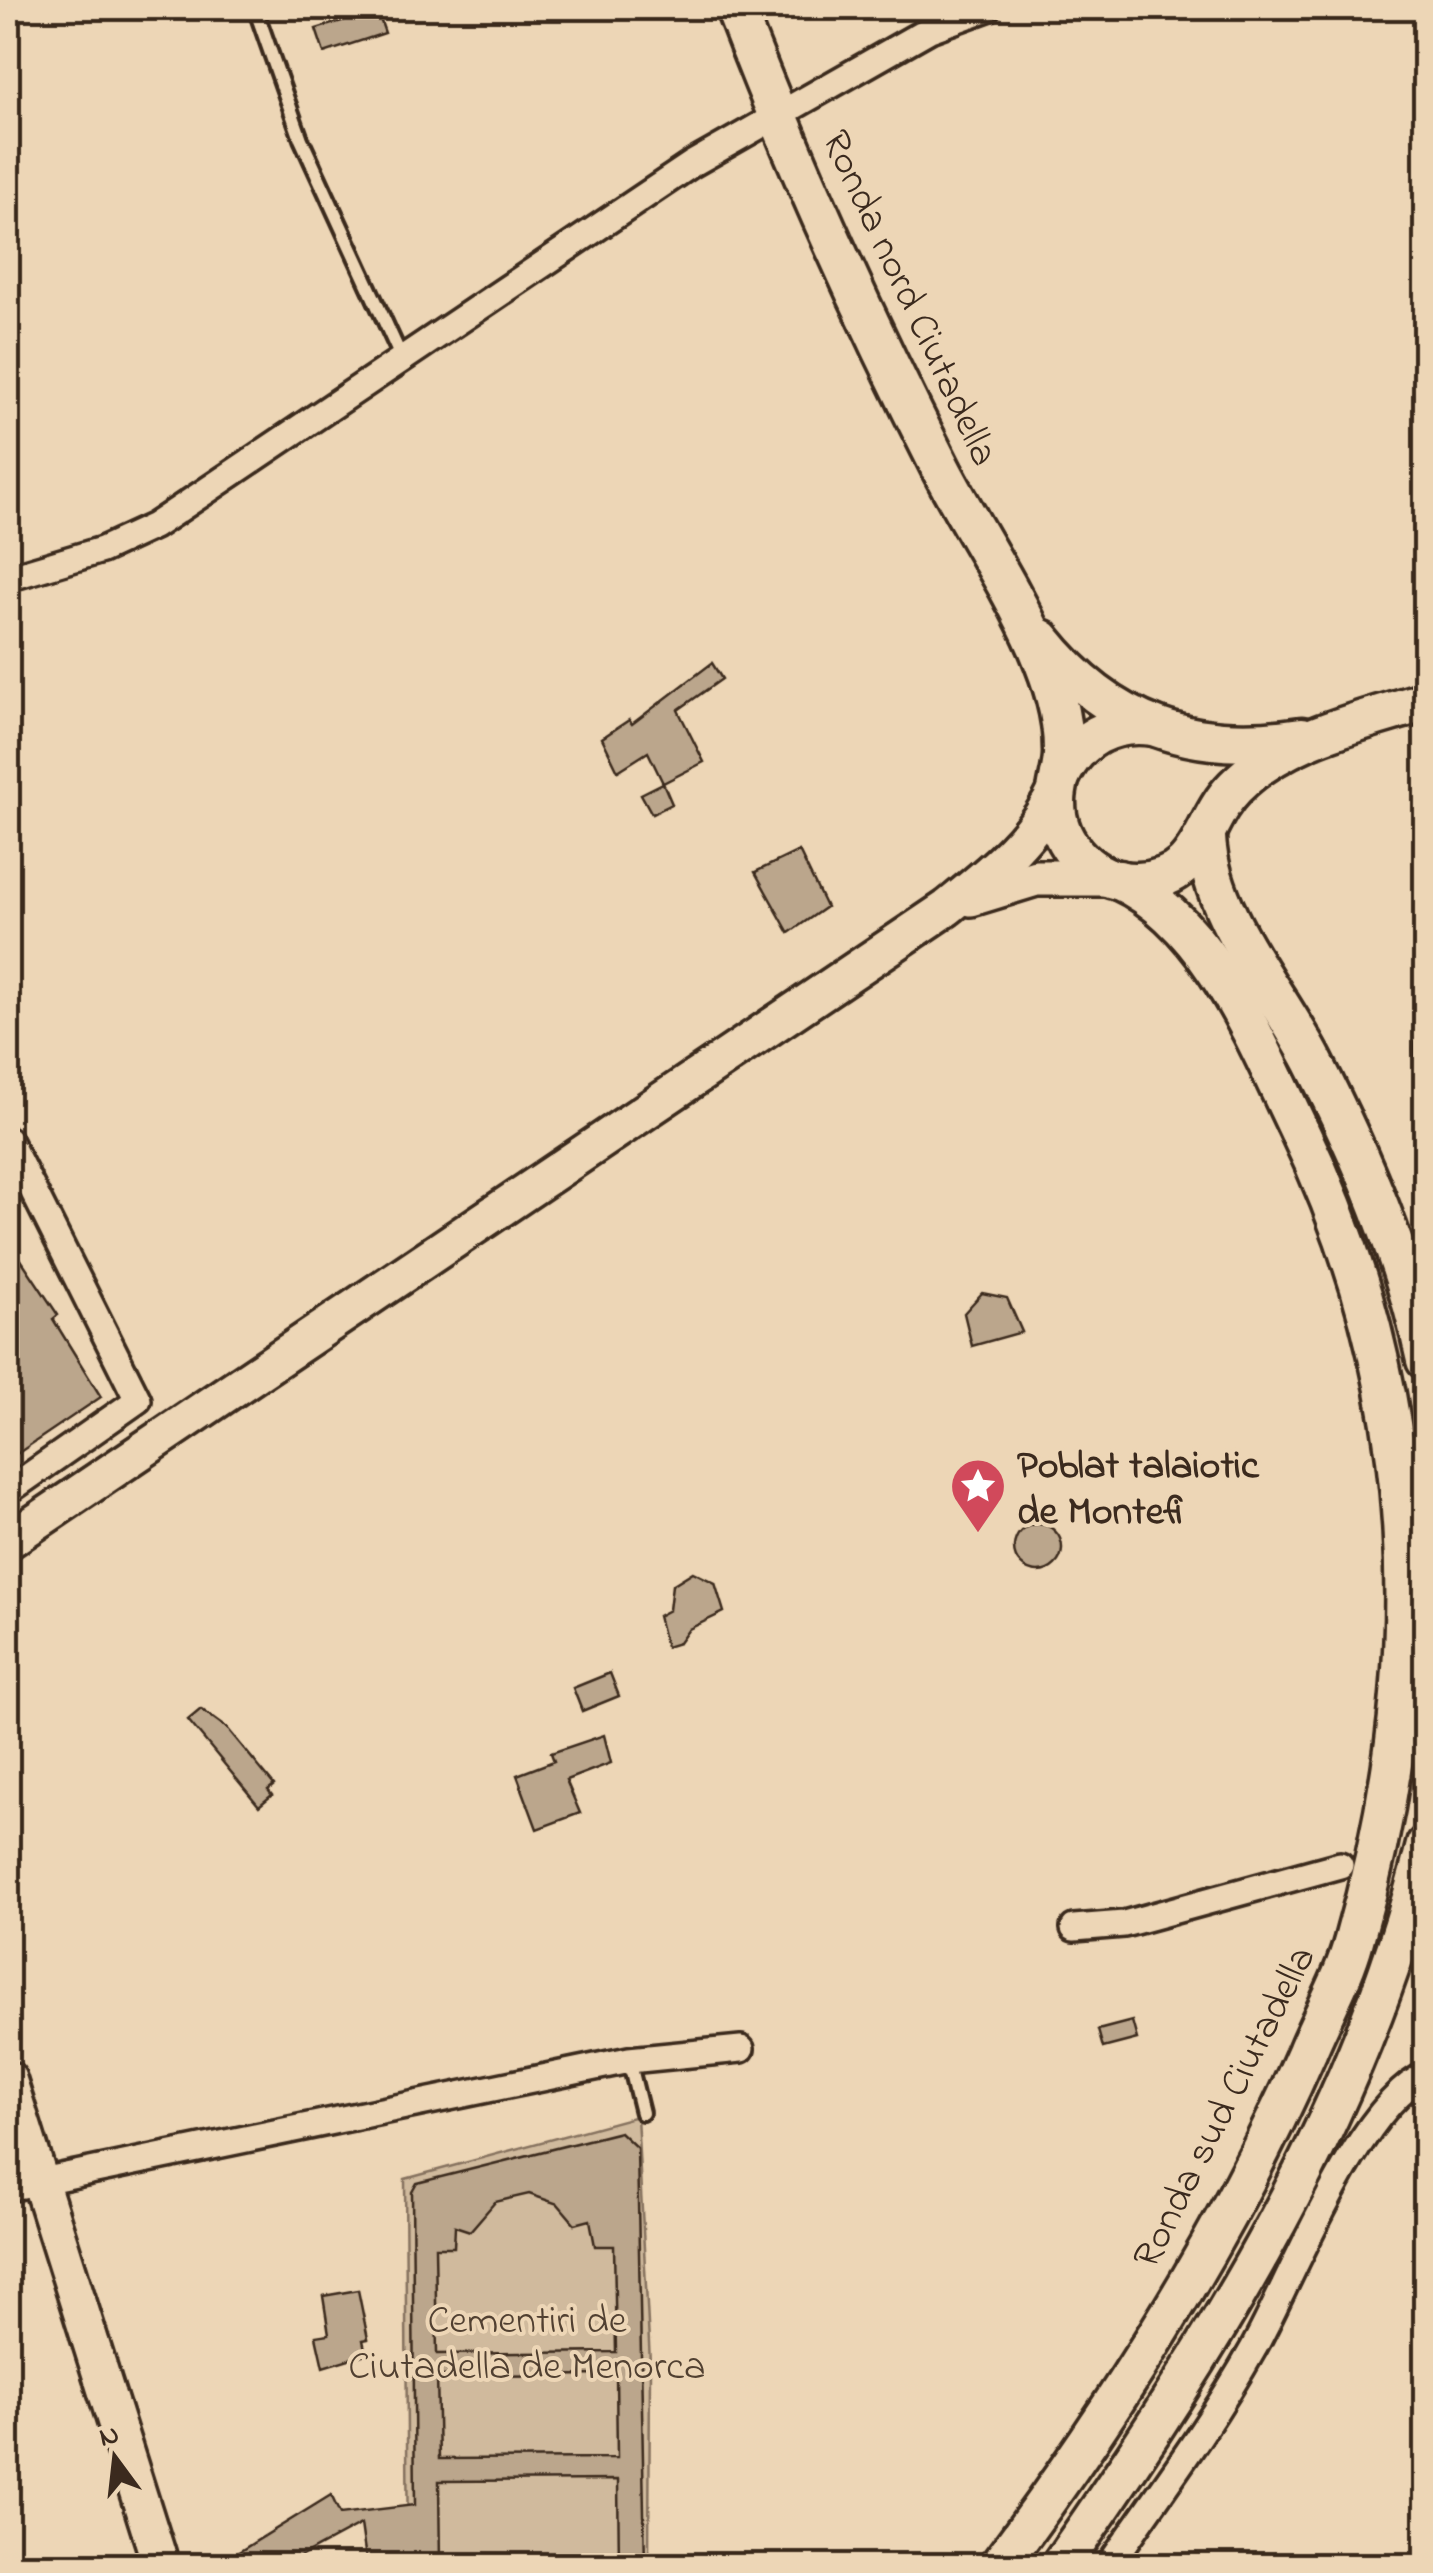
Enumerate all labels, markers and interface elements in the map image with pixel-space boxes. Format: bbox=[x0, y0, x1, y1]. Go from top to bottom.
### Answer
street label: Ronda nord Ciutadella bbox=[804, 121, 1012, 477]
place label: Poblat talaiotic de Montefi bbox=[1017, 1438, 1260, 1543]
place icon: Poblat talaiotic de Montefi bbox=[948, 1456, 1008, 1535]
street label: Ronda sud Ciutadella bbox=[1119, 1937, 1333, 2279]
park label: Cementiri de Ciutadella de Menorca bbox=[348, 2293, 706, 2398]
north arrow bbox=[65, 2408, 165, 2508]
text: N bbox=[95, 2415, 124, 2459]

